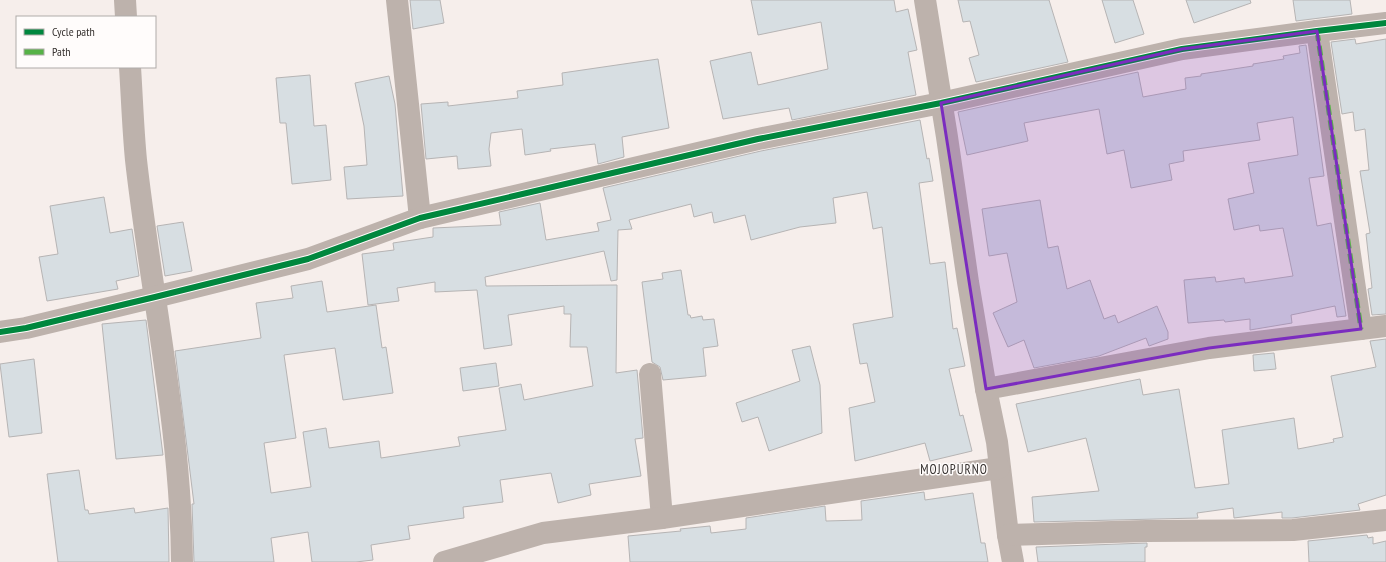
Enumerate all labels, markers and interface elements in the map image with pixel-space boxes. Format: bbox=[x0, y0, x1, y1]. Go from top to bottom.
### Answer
legend bbox=[16, 16, 156, 68]
text: Cycle path bbox=[52, 24, 95, 39]
text: Path bbox=[52, 44, 70, 59]
district label: MOJOPURNO bbox=[920, 461, 988, 478]

